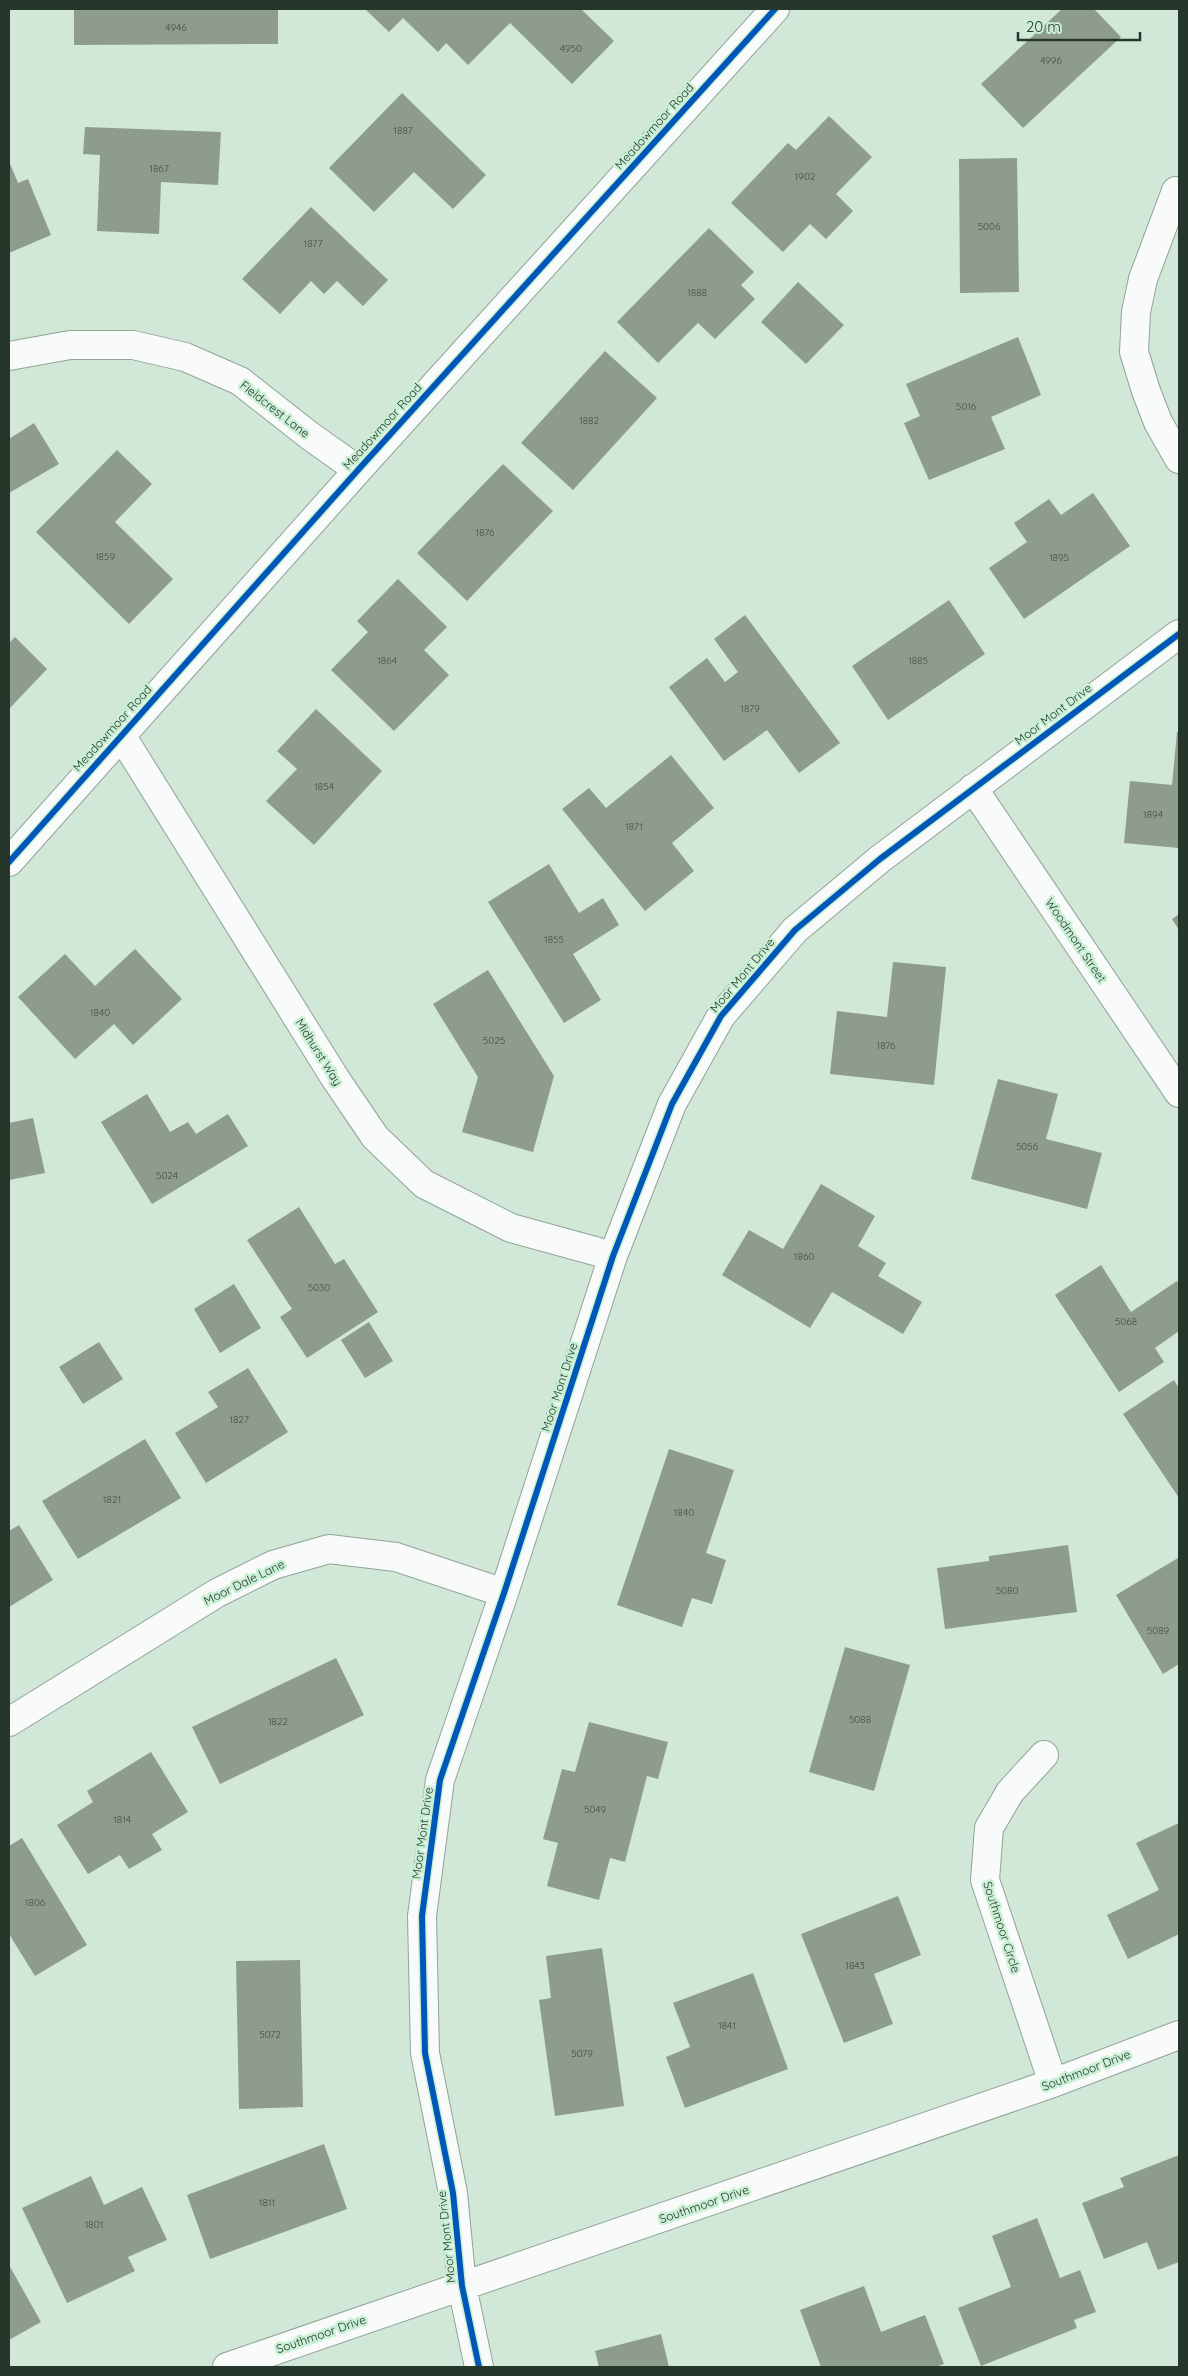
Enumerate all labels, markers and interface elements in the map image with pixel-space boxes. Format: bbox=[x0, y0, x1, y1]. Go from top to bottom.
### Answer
scale bar bbox=[1018, 10, 1140, 42]
text: 20 m bbox=[1026, 17, 1061, 36]
house number: 4946 bbox=[165, 21, 187, 34]
house number: 4950 bbox=[560, 42, 582, 55]
house number: 4996 bbox=[1040, 54, 1062, 67]
street label: Meadowmoor Road bbox=[611, 80, 697, 172]
house number: 1887 bbox=[393, 124, 413, 137]
house number: 1867 bbox=[149, 162, 169, 175]
house number: 1902 bbox=[795, 170, 816, 183]
house number: 5006 bbox=[978, 220, 1001, 233]
house number: 1877 bbox=[303, 237, 323, 250]
house number: 1888 bbox=[687, 286, 707, 299]
street label: Fieldcrest Lane bbox=[237, 377, 313, 441]
street label: Meadowmoor Road bbox=[339, 380, 425, 472]
house number: 5016 bbox=[956, 400, 977, 413]
house number: 1882 bbox=[579, 414, 599, 427]
house number: 1876 bbox=[475, 526, 495, 539]
house number: 1859 bbox=[95, 550, 115, 563]
house number: 1895 bbox=[1049, 551, 1069, 564]
house number: 1864 bbox=[377, 654, 397, 667]
house number: 1885 bbox=[908, 654, 928, 667]
street label: Moor Mont Drive bbox=[1011, 680, 1095, 748]
street label: Meadowmoor Road bbox=[69, 682, 155, 774]
house number: 1879 bbox=[740, 702, 760, 715]
house number: 1854 bbox=[314, 780, 334, 793]
house number: 1894 bbox=[1143, 808, 1163, 821]
house number: 1871 bbox=[625, 820, 643, 833]
street label: Woodmont Street bbox=[1042, 895, 1110, 985]
house number: 1855 bbox=[544, 933, 564, 946]
street label: Moor Mont Drive bbox=[706, 935, 778, 1015]
house number: 1840 bbox=[90, 1006, 110, 1019]
street label: Midhurst Way bbox=[292, 1016, 346, 1088]
house number: 5025 bbox=[483, 1034, 505, 1047]
house number: 1876 bbox=[876, 1039, 896, 1052]
house number: 5056 bbox=[1016, 1140, 1039, 1153]
house number: 5024 bbox=[156, 1169, 178, 1182]
house number: 1860 bbox=[794, 1250, 814, 1263]
house number: 5030 bbox=[308, 1281, 330, 1294]
house number: 5068 bbox=[1115, 1315, 1137, 1328]
street label: Moor Mont Drive bbox=[538, 1340, 581, 1433]
house number: 1827 bbox=[229, 1413, 249, 1426]
house number: 1821 bbox=[103, 1493, 121, 1506]
house number: 1840 bbox=[674, 1506, 694, 1519]
street label: Moor Dale Lane bbox=[201, 1556, 287, 1608]
house number: 5080 bbox=[996, 1584, 1018, 1597]
house number: 5089 bbox=[1147, 1624, 1170, 1637]
house number: 5088 bbox=[849, 1713, 871, 1726]
house number: 1822 bbox=[268, 1715, 289, 1728]
street label: Moor Mont Drive bbox=[408, 1786, 436, 1880]
house number: 5049 bbox=[584, 1803, 606, 1816]
house number: 1814 bbox=[113, 1813, 131, 1826]
street label: Southmoor Circle bbox=[980, 1879, 1024, 1975]
house number: 1806 bbox=[25, 1896, 46, 1909]
house number: 1843 bbox=[845, 1959, 865, 1972]
house number: 1841 bbox=[718, 2019, 736, 2032]
house number: 5072 bbox=[259, 2028, 281, 2041]
street label: Southmoor Drive bbox=[1039, 2046, 1133, 2094]
house number: 5079 bbox=[571, 2047, 593, 2060]
street label: Southmoor Drive bbox=[657, 2182, 751, 2226]
street label: Moor Mont Drive bbox=[434, 2190, 458, 2284]
house number: 1811 bbox=[259, 2196, 275, 2209]
house number: 1801 bbox=[85, 2218, 103, 2231]
street label: Southmoor Drive bbox=[274, 2312, 368, 2356]

